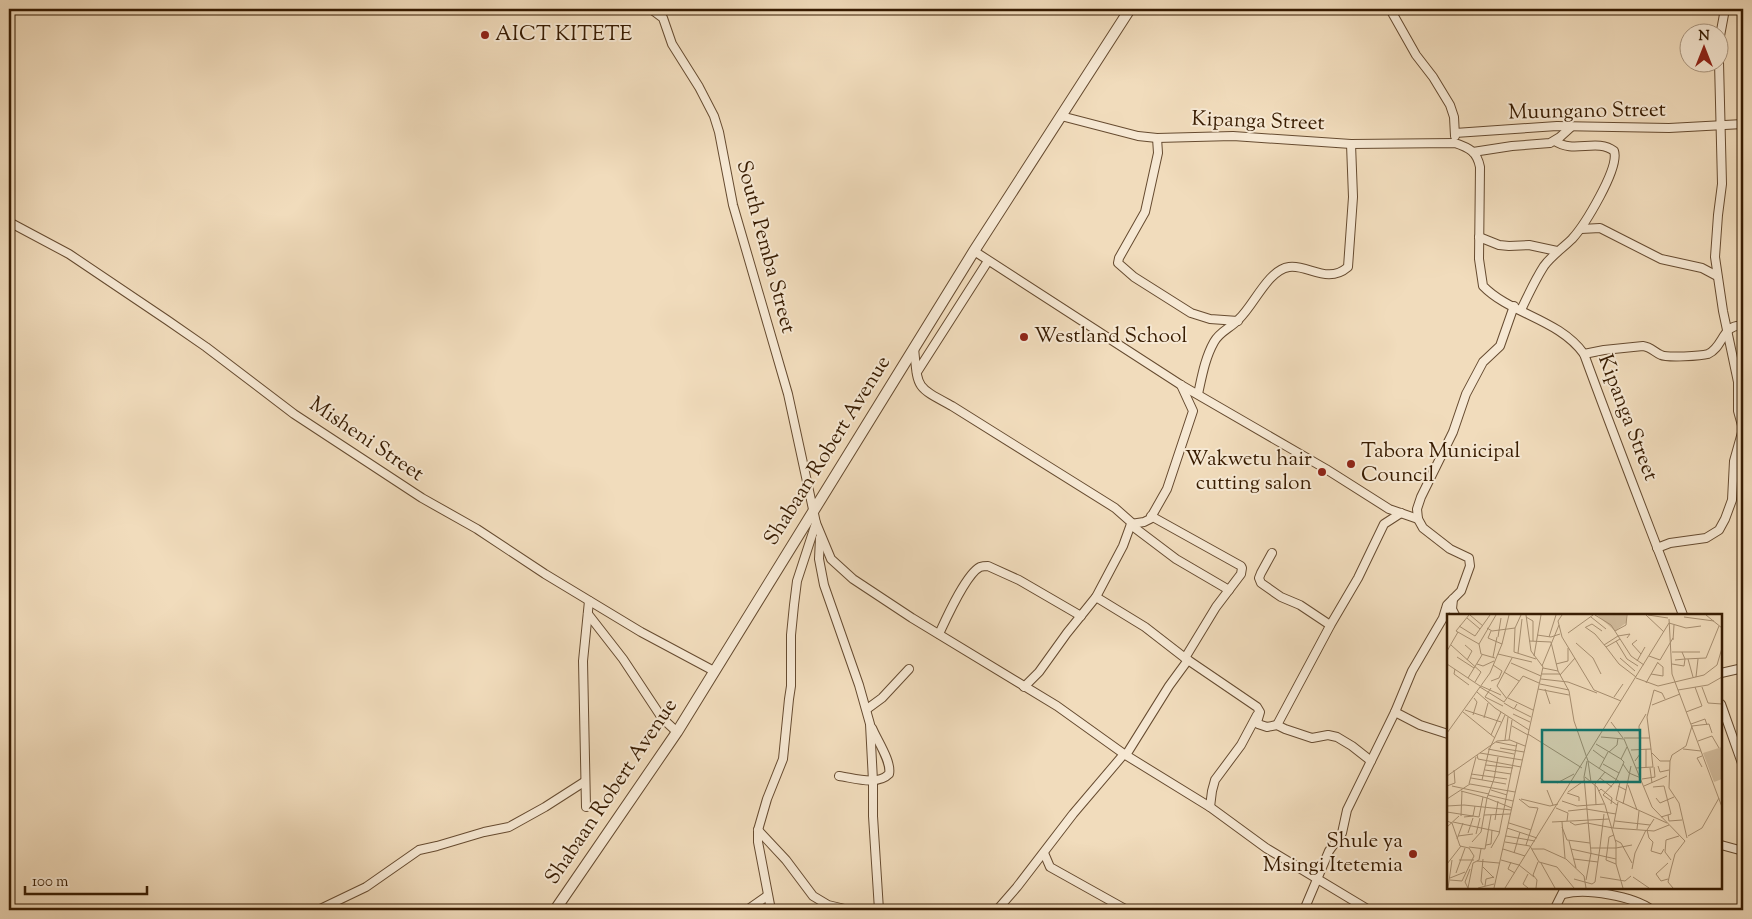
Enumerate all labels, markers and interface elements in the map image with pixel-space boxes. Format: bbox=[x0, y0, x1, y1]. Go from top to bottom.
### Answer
place label: AICT KITETE bbox=[495, 20, 632, 50]
north arrow bbox=[1680, 22, 1730, 72]
text: N bbox=[1698, 27, 1710, 47]
marker: AICT KITETE bbox=[479, 29, 491, 41]
street label: Muungano Street bbox=[1508, 96, 1666, 128]
street label: Kipanga Street bbox=[1191, 105, 1325, 139]
street label: South Pemba Street bbox=[727, 157, 803, 337]
place label: Westland School bbox=[1034, 322, 1187, 352]
marker: Westland School bbox=[1018, 331, 1030, 343]
street label: Shabaan Robert Avenue bbox=[757, 350, 899, 552]
street label: Kipanga Street bbox=[1589, 350, 1665, 486]
street label: Misheni Street bbox=[303, 391, 429, 489]
place label: Tabora Municipal Council bbox=[1361, 437, 1520, 491]
place label: Wakwetu hair cutting salon bbox=[1185, 445, 1312, 499]
marker: Tabora Municipal Council bbox=[1345, 458, 1357, 470]
marker: Wakwetu hair cutting salon bbox=[1316, 466, 1328, 478]
inset map bbox=[1447, 614, 1722, 889]
street label: Shabaan Robert Avenue bbox=[538, 693, 686, 891]
place label: Shule ya Msingi Itetemia bbox=[1263, 827, 1403, 881]
marker: Shule ya Msingi Itetemia bbox=[1407, 848, 1419, 860]
scale bar bbox=[25, 864, 148, 896]
text: 100 m bbox=[32, 872, 69, 893]

